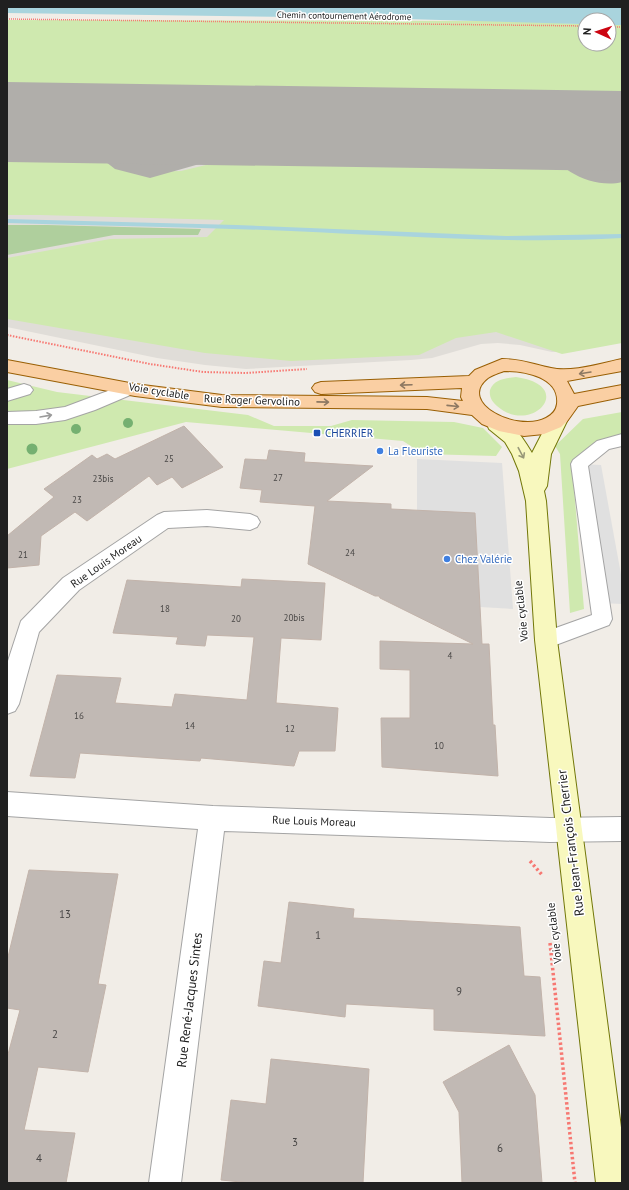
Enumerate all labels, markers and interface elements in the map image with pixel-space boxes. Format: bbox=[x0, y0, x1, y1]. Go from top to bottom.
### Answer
street label: Chemin contournement Aérodrome bbox=[277, 9, 412, 22]
north arrow bbox=[577, 12, 617, 52]
text: N bbox=[580, 27, 594, 35]
one-way arrow bbox=[579, 369, 592, 377]
street label: Voie cyclable bbox=[127, 379, 191, 403]
one-way arrow bbox=[400, 381, 413, 389]
street label: Rue Roger Gervolino bbox=[204, 391, 300, 409]
one-way arrow bbox=[316, 398, 329, 406]
one-way arrow bbox=[446, 402, 459, 410]
one-way arrow bbox=[39, 412, 52, 420]
place label: CHERRIER bbox=[325, 426, 374, 440]
marker: CHERRIER bbox=[312, 428, 322, 438]
place label: La Fleuriste bbox=[388, 444, 443, 458]
marker: La Fleuriste bbox=[375, 446, 385, 456]
one-way arrow bbox=[518, 446, 525, 458]
house number: 25 bbox=[164, 453, 174, 464]
house number: 27 bbox=[273, 472, 283, 483]
house number: 23bis bbox=[93, 473, 114, 484]
house number: 23 bbox=[72, 494, 82, 505]
street label: Rue Louis Moreau bbox=[68, 531, 144, 591]
house number: 24 bbox=[345, 547, 355, 558]
house number: 21 bbox=[18, 549, 28, 560]
place label: Chez Valérie bbox=[455, 552, 513, 566]
marker: Chez Valérie bbox=[442, 554, 452, 564]
street label: Voie cyclable bbox=[511, 579, 531, 643]
house number: 18 bbox=[160, 603, 170, 614]
house number: 20bis bbox=[284, 612, 305, 623]
house number: 20 bbox=[231, 613, 241, 624]
house number: 4 bbox=[448, 650, 453, 661]
house number: 16 bbox=[74, 710, 84, 721]
house number: 14 bbox=[185, 720, 195, 731]
house number: 12 bbox=[285, 723, 295, 734]
house number: 10 bbox=[434, 740, 444, 751]
street label: Rue Jean-François Cherrier bbox=[553, 768, 588, 917]
street label: Rue Louis Moreau bbox=[272, 813, 356, 829]
street label: Voie cyclable bbox=[543, 901, 565, 965]
house number: 13 bbox=[59, 907, 71, 921]
house number: 1 bbox=[315, 928, 321, 942]
street label: Rue René-Jacques Sintes bbox=[173, 932, 206, 1069]
house number: 9 bbox=[456, 984, 462, 998]
house number: 2 bbox=[52, 1027, 58, 1041]
house number: 3 bbox=[292, 1135, 298, 1149]
house number: 6 bbox=[497, 1141, 503, 1155]
house number: 4 bbox=[36, 1151, 42, 1165]

